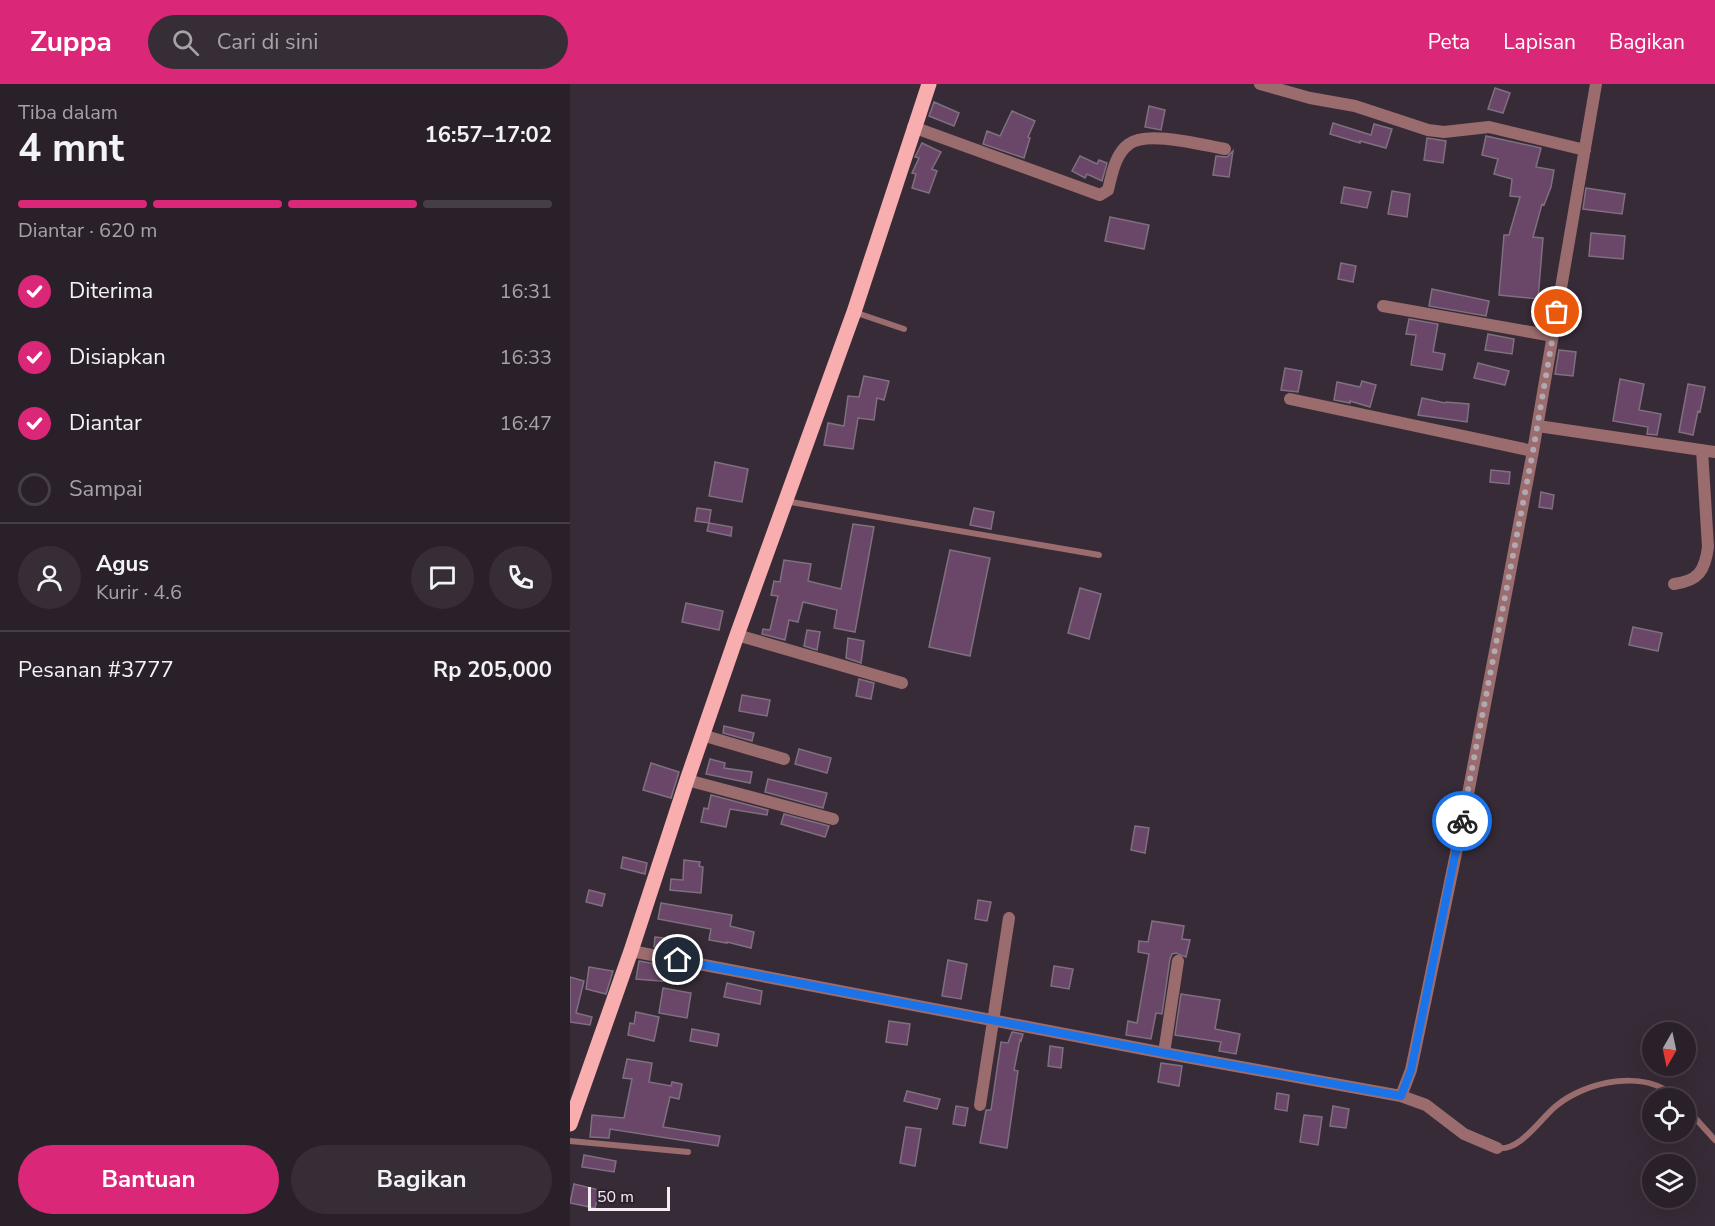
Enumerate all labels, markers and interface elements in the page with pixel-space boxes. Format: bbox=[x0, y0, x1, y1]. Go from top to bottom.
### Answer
search box bbox=[148, 15, 568, 69]
text: Zuppa bbox=[30, 23, 112, 61]
icon: search bbox=[169, 26, 202, 59]
text: Cari di sini bbox=[217, 27, 318, 57]
text: Peta bbox=[1428, 28, 1470, 56]
text: Lapisan bbox=[1503, 28, 1576, 56]
text: Bagikan bbox=[1609, 28, 1685, 56]
text: Tiba dalam bbox=[18, 99, 118, 126]
text: 16:57–17:02 bbox=[424, 120, 552, 150]
text: 4 mnt bbox=[18, 122, 124, 175]
text: Diantar · 620 m bbox=[18, 217, 157, 244]
icon: check bbox=[18, 275, 51, 308]
text: Diterima bbox=[69, 276, 153, 306]
text: 16:31 bbox=[499, 278, 552, 305]
pin bbox=[1531, 286, 1582, 337]
icon: bag bbox=[1540, 295, 1573, 328]
icon: check bbox=[18, 341, 51, 374]
text: Disiapkan bbox=[69, 342, 166, 372]
text: 16:33 bbox=[499, 344, 552, 371]
icon: check bbox=[18, 407, 51, 440]
text: Diantar bbox=[69, 408, 142, 438]
text: 16:47 bbox=[499, 410, 552, 437]
text: Sampai bbox=[69, 474, 143, 504]
button: person bbox=[18, 546, 81, 609]
button: chat bbox=[411, 546, 474, 609]
button: phone bbox=[489, 546, 552, 609]
text: Agus bbox=[96, 549, 149, 579]
text: Kurir · 4.6 bbox=[96, 579, 182, 606]
text: Pesanan #3777 bbox=[18, 655, 174, 685]
text: Rp 205,000 bbox=[433, 655, 552, 685]
courier bbox=[1432, 791, 1492, 851]
icon: bike bbox=[1446, 805, 1479, 838]
pin bbox=[652, 934, 703, 985]
icon: home bbox=[661, 943, 694, 976]
north arrow bbox=[1642, 1022, 1696, 1076]
map controls bbox=[1642, 1022, 1696, 1208]
button: locate bbox=[1642, 1088, 1696, 1142]
button: Bantuan bbox=[18, 1145, 279, 1214]
button: Bagikan bbox=[291, 1145, 552, 1214]
button: layers bbox=[1642, 1154, 1696, 1208]
scale bar bbox=[588, 1184, 670, 1212]
text: 50 m bbox=[597, 1186, 634, 1208]

